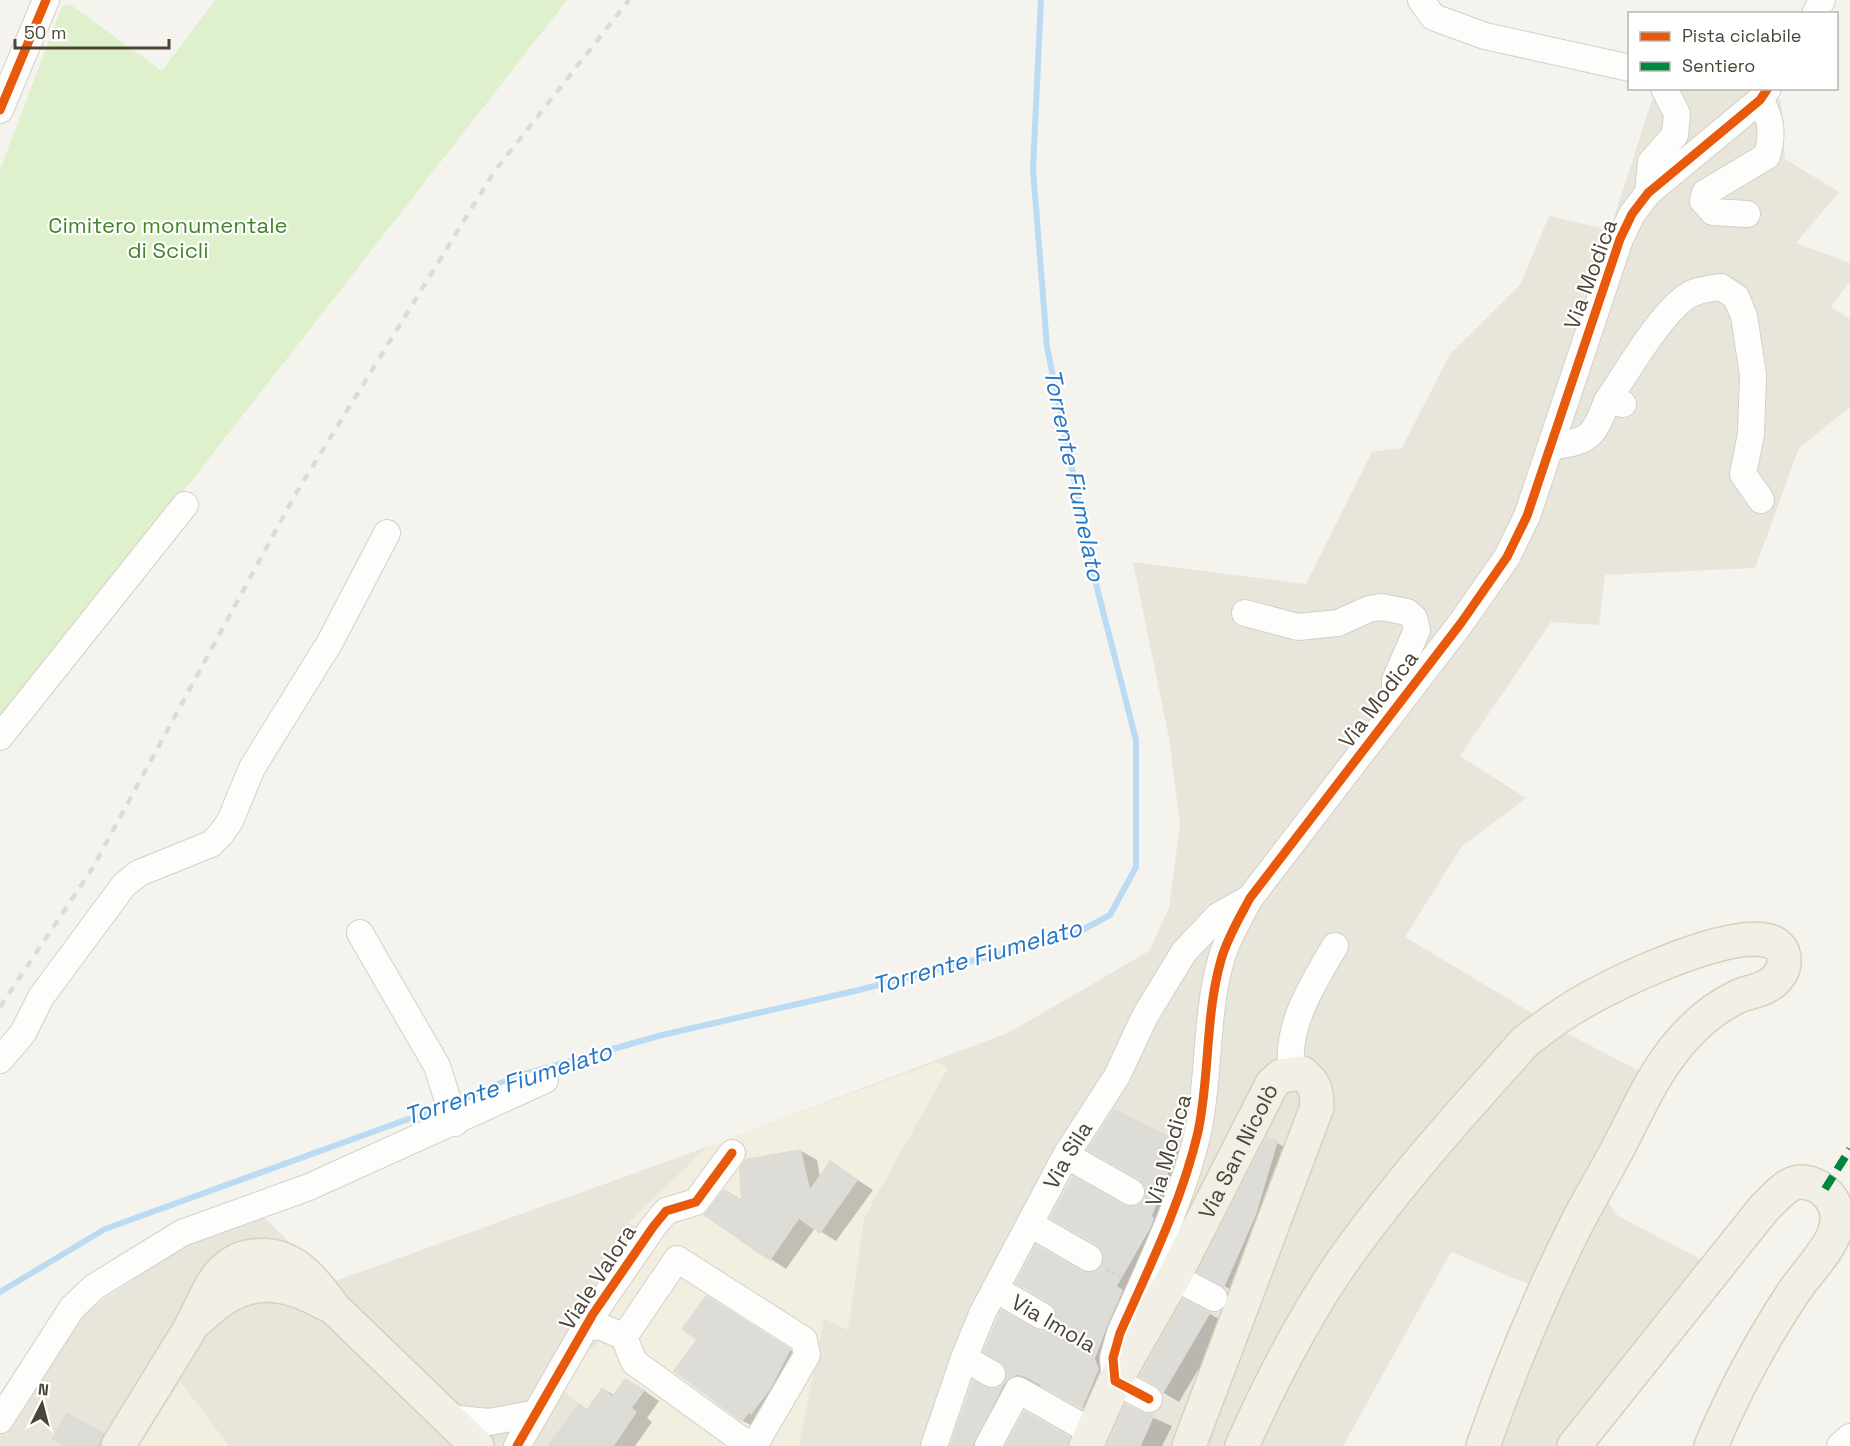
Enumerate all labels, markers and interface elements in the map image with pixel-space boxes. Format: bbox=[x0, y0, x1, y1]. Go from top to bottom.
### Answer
scale bar bbox=[15, 12, 170, 50]
legend bbox=[1628, 12, 1838, 90]
text: 50 m bbox=[24, 21, 66, 44]
text: Pista ciclabile bbox=[1682, 24, 1801, 47]
text: Sentiero bbox=[1682, 54, 1755, 77]
park label: Cimitero monumentale di Scicli bbox=[48, 211, 288, 264]
street label: Via Modica bbox=[1557, 215, 1623, 333]
water label: Torrente Fiumelato bbox=[1037, 366, 1112, 585]
street label: Via Modica bbox=[1332, 644, 1424, 753]
water label: Torrente Fiumelato bbox=[869, 911, 1086, 1001]
water label: Torrente Fiumelato bbox=[400, 1035, 617, 1132]
street label: Via San Nicolò bbox=[1192, 1079, 1284, 1224]
street label: Via Modica bbox=[1139, 1090, 1197, 1209]
street label: Via Sila bbox=[1037, 1115, 1098, 1194]
street label: Viale Valora bbox=[552, 1219, 642, 1335]
street label: Via Imola bbox=[1007, 1288, 1102, 1359]
north arrow bbox=[12, 1374, 72, 1434]
text: N bbox=[37, 1379, 50, 1401]

